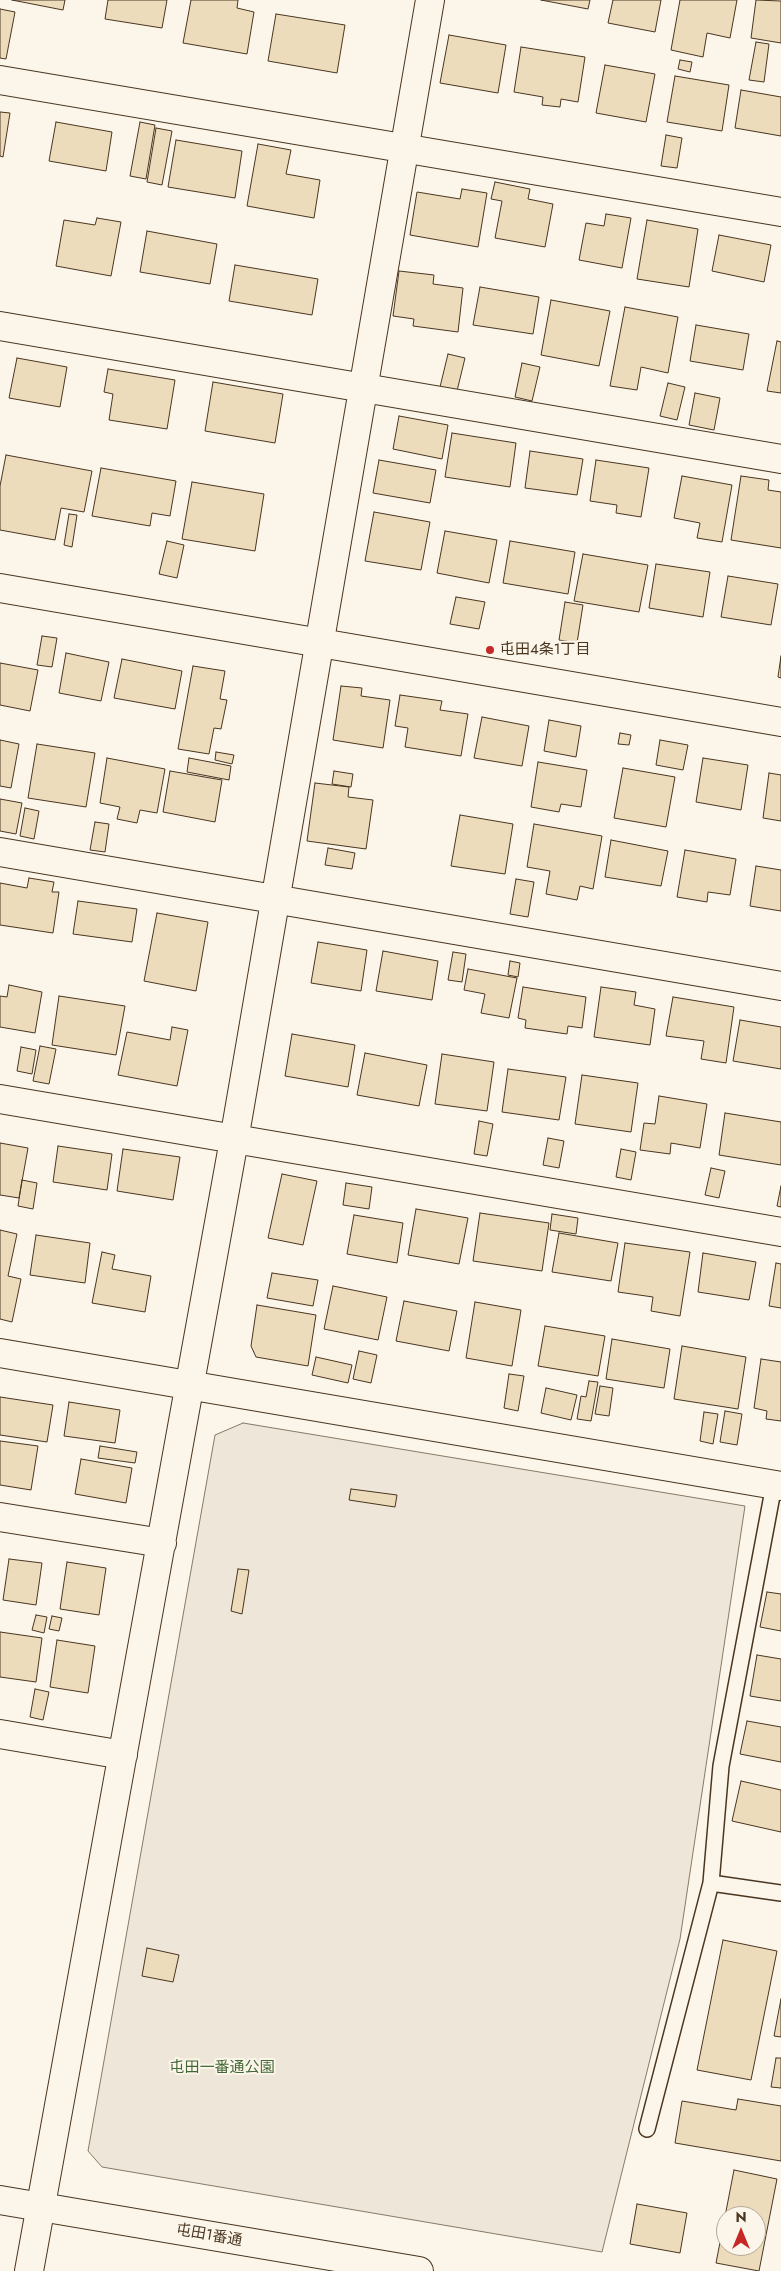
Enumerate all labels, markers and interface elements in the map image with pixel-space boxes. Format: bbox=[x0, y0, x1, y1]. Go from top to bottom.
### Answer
place label: 屯田4条1丁目 bbox=[500, 641, 590, 659]
marker: 屯田4条1丁目 bbox=[484, 644, 496, 656]
park label: 屯田一番通公園 bbox=[170, 2059, 274, 2077]
north arrow bbox=[716, 2206, 766, 2256]
text: N bbox=[735, 2207, 747, 2227]
street label: 屯田1番通 bbox=[175, 2221, 243, 2251]

